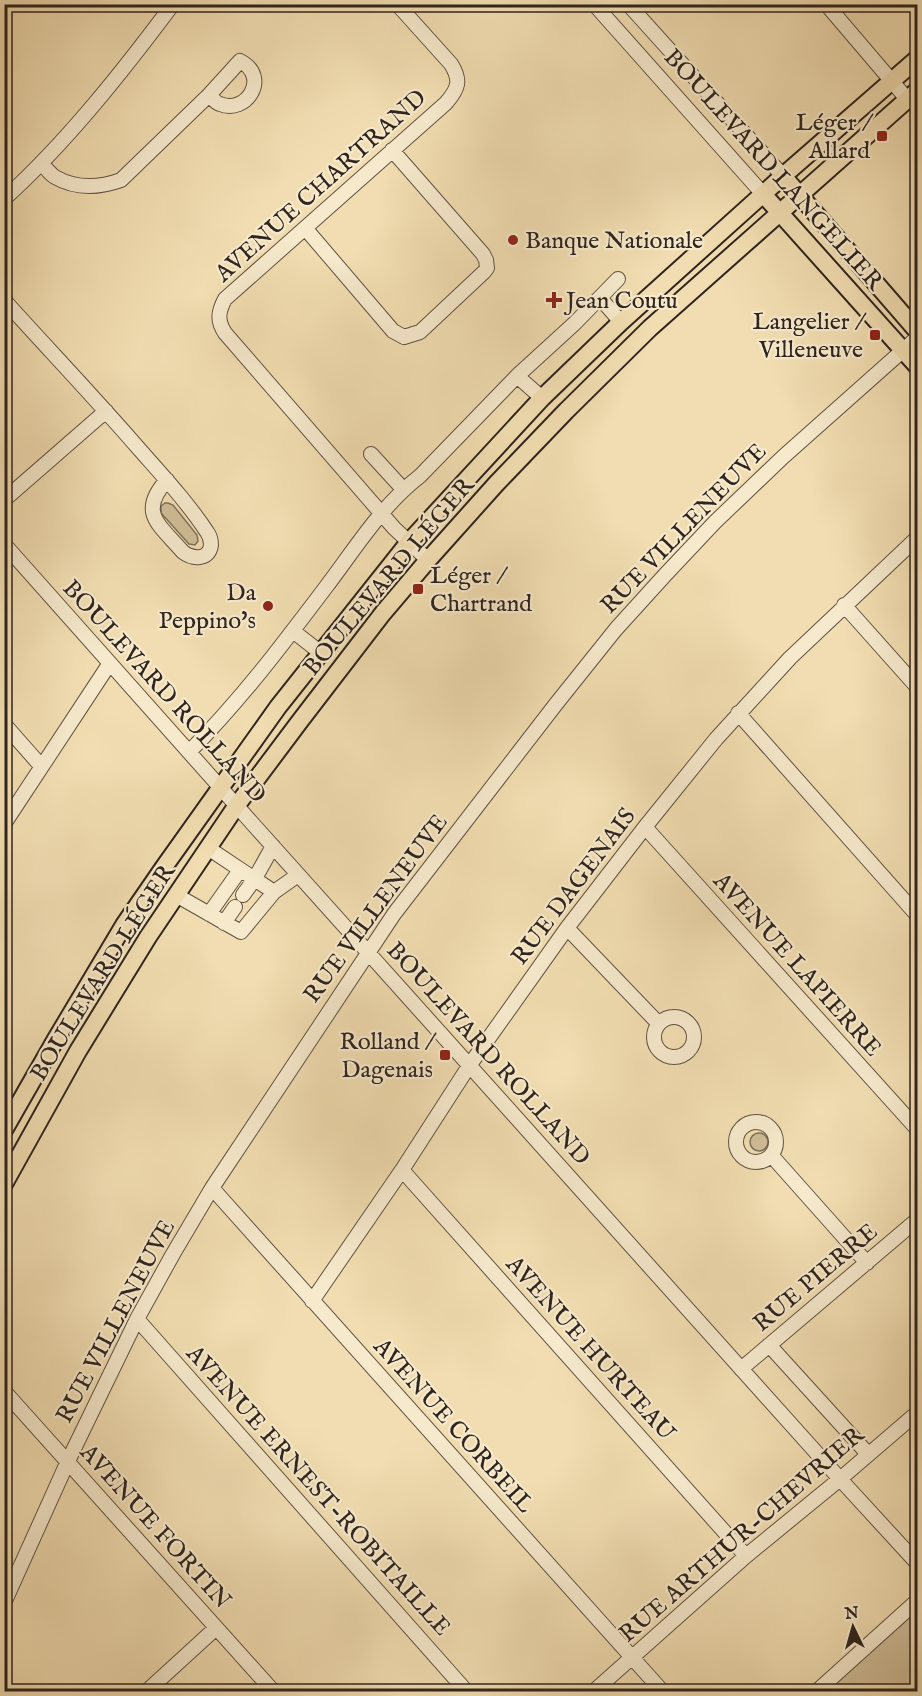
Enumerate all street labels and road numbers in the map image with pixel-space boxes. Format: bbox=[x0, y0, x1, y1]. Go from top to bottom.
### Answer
street label: BOULEVARD LANGELIER bbox=[656, 43, 890, 298]
street label: AVENUE CHARTRAND bbox=[208, 83, 433, 290]
street label: RUE VILLENEUVE bbox=[594, 437, 774, 621]
street label: BOULEVARD LÉGER bbox=[297, 470, 482, 683]
street label: BOULEVARD ROLLAND bbox=[55, 574, 273, 810]
street label: RUE DAGENAIS bbox=[505, 802, 643, 972]
street label: RUE VILLENEUVE bbox=[297, 808, 455, 1009]
street label: BOULEVARD LÉGER bbox=[24, 858, 183, 1087]
street label: AVENUE LAPIERRE bbox=[705, 866, 888, 1064]
street label: BOULEVARD ROLLAND bbox=[379, 936, 597, 1172]
street label: RUE VILLENEUVE bbox=[50, 1215, 183, 1429]
street label: RUE PIERRE bbox=[747, 1217, 885, 1339]
street label: AVENUE HURTEAU bbox=[498, 1249, 682, 1449]
street label: AVENUE CORBEIL bbox=[365, 1331, 540, 1521]
street label: AVENUE ERNEST-ROBITAILLE bbox=[178, 1338, 457, 1643]
street label: RUE ARTHUR-CHEVRIER bbox=[613, 1420, 871, 1650]
street label: AVENUE FORTIN bbox=[72, 1437, 237, 1616]

